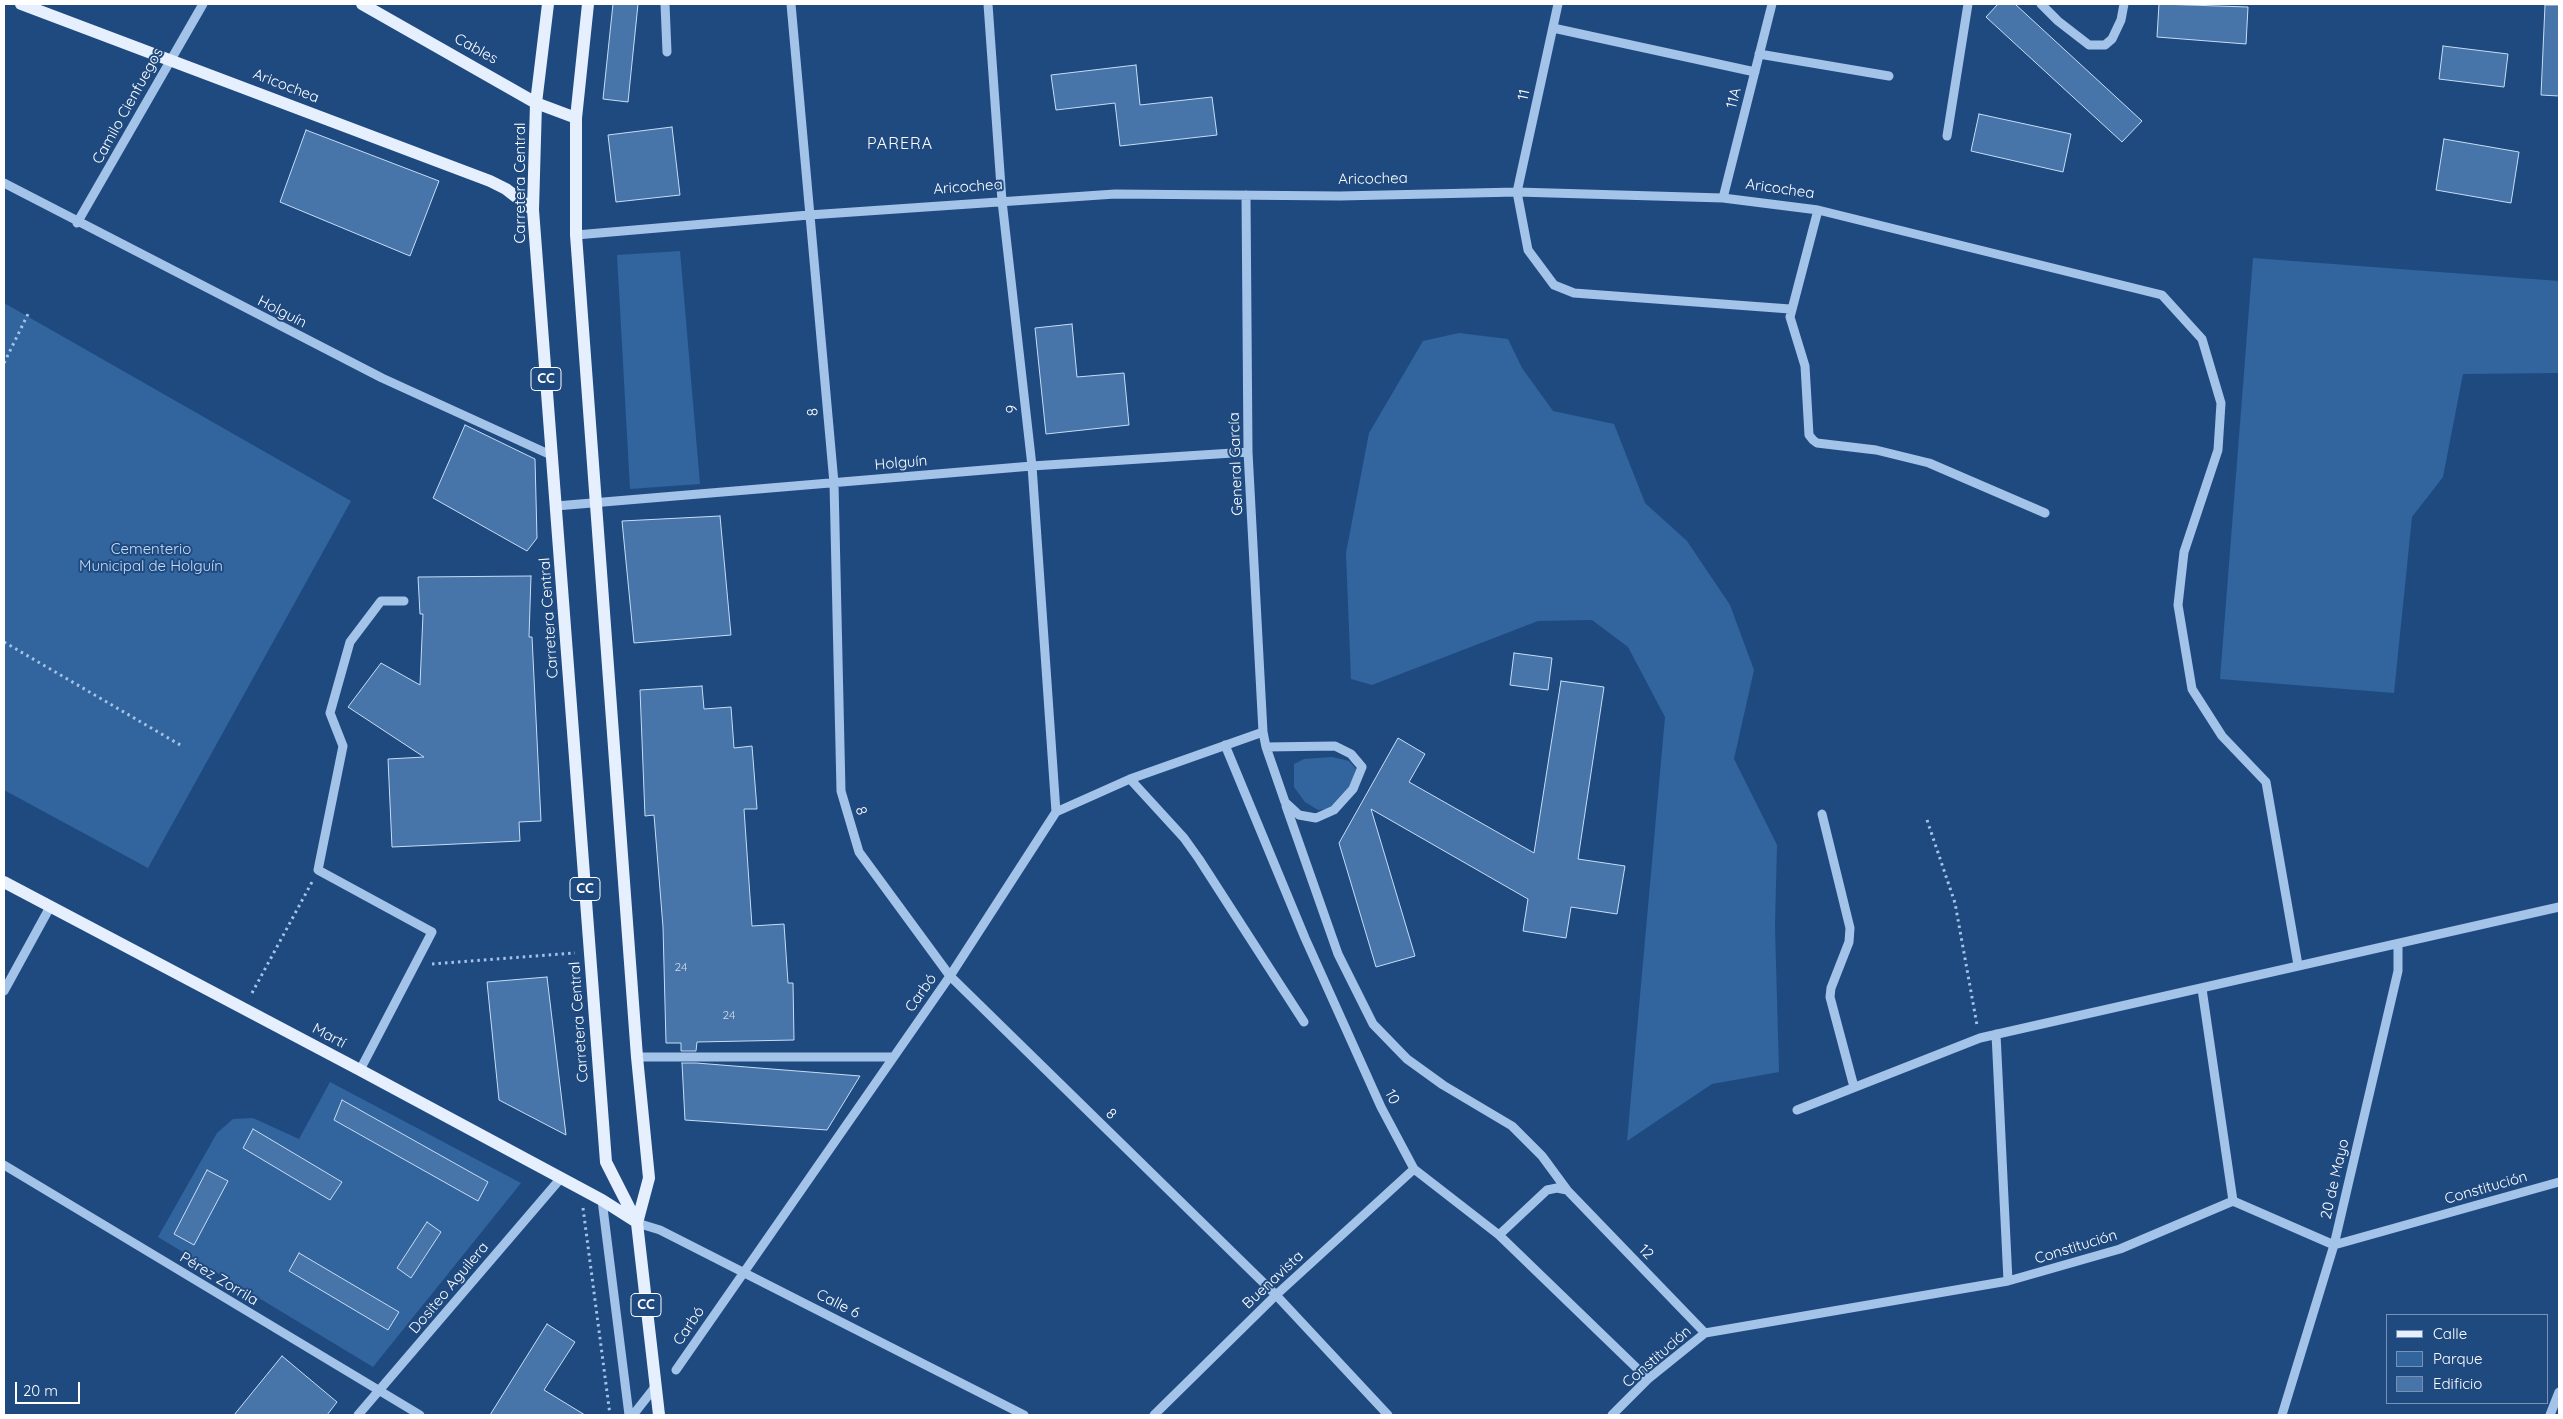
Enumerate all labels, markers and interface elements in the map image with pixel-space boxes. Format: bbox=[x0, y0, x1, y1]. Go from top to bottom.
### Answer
street label: Cables bbox=[451, 30, 501, 68]
street label: Camilo Cienfuegos bbox=[89, 45, 167, 167]
street label: Aricochea bbox=[250, 65, 322, 107]
street label: 11A bbox=[1723, 86, 1745, 110]
street label: 11 bbox=[1514, 88, 1534, 102]
street label: Carretera Central bbox=[511, 122, 529, 244]
district label: PARERA bbox=[866, 134, 934, 154]
street label: Aricochea bbox=[1338, 169, 1408, 189]
street label: Aricochea bbox=[1744, 175, 1816, 203]
street label: Aricochea bbox=[933, 176, 1003, 198]
street label: Holguín bbox=[254, 292, 310, 332]
road number: CC bbox=[531, 368, 561, 390]
street label: 9 bbox=[1003, 404, 1021, 414]
street label: 8 bbox=[804, 407, 822, 417]
street label: General García bbox=[1225, 412, 1247, 516]
street label: Holguín bbox=[874, 452, 928, 474]
park label: Cementerio Municipal de Holguín bbox=[79, 540, 223, 575]
street label: Carretera Central bbox=[536, 557, 562, 679]
street label: 8 bbox=[851, 805, 871, 817]
road number: CC bbox=[570, 878, 600, 901]
house number: 24 bbox=[675, 960, 687, 974]
street label: Carretera Central bbox=[566, 961, 592, 1083]
street label: Carbó bbox=[901, 970, 941, 1016]
house number: 24 bbox=[723, 1008, 735, 1022]
street label: Martí bbox=[309, 1020, 349, 1052]
street label: 10 bbox=[1381, 1087, 1403, 1107]
street label: 8 bbox=[1102, 1105, 1120, 1123]
street label: 20 de Mayo bbox=[2317, 1137, 2353, 1221]
street label: Constitución bbox=[2443, 1168, 2529, 1208]
street label: Constitución bbox=[2033, 1226, 2119, 1268]
street label: Dositeo Aguilera bbox=[405, 1239, 493, 1337]
street label: 12 bbox=[1635, 1241, 1657, 1263]
street label: Buenavista bbox=[1239, 1247, 1307, 1313]
street label: Pérez Zorrila bbox=[176, 1249, 262, 1309]
street label: Calle 6 bbox=[813, 1285, 863, 1323]
road number: CC bbox=[631, 1294, 661, 1316]
street label: Carbó bbox=[670, 1303, 708, 1349]
legend bbox=[2386, 1314, 2548, 1404]
street label: Constitución bbox=[1619, 1322, 1695, 1392]
text: Calle bbox=[2433, 1324, 2467, 1343]
text: Parque bbox=[2433, 1349, 2483, 1368]
scale bar bbox=[18, 1372, 82, 1404]
text: Edificio bbox=[2433, 1374, 2482, 1393]
text: 20 m bbox=[23, 1381, 58, 1400]

